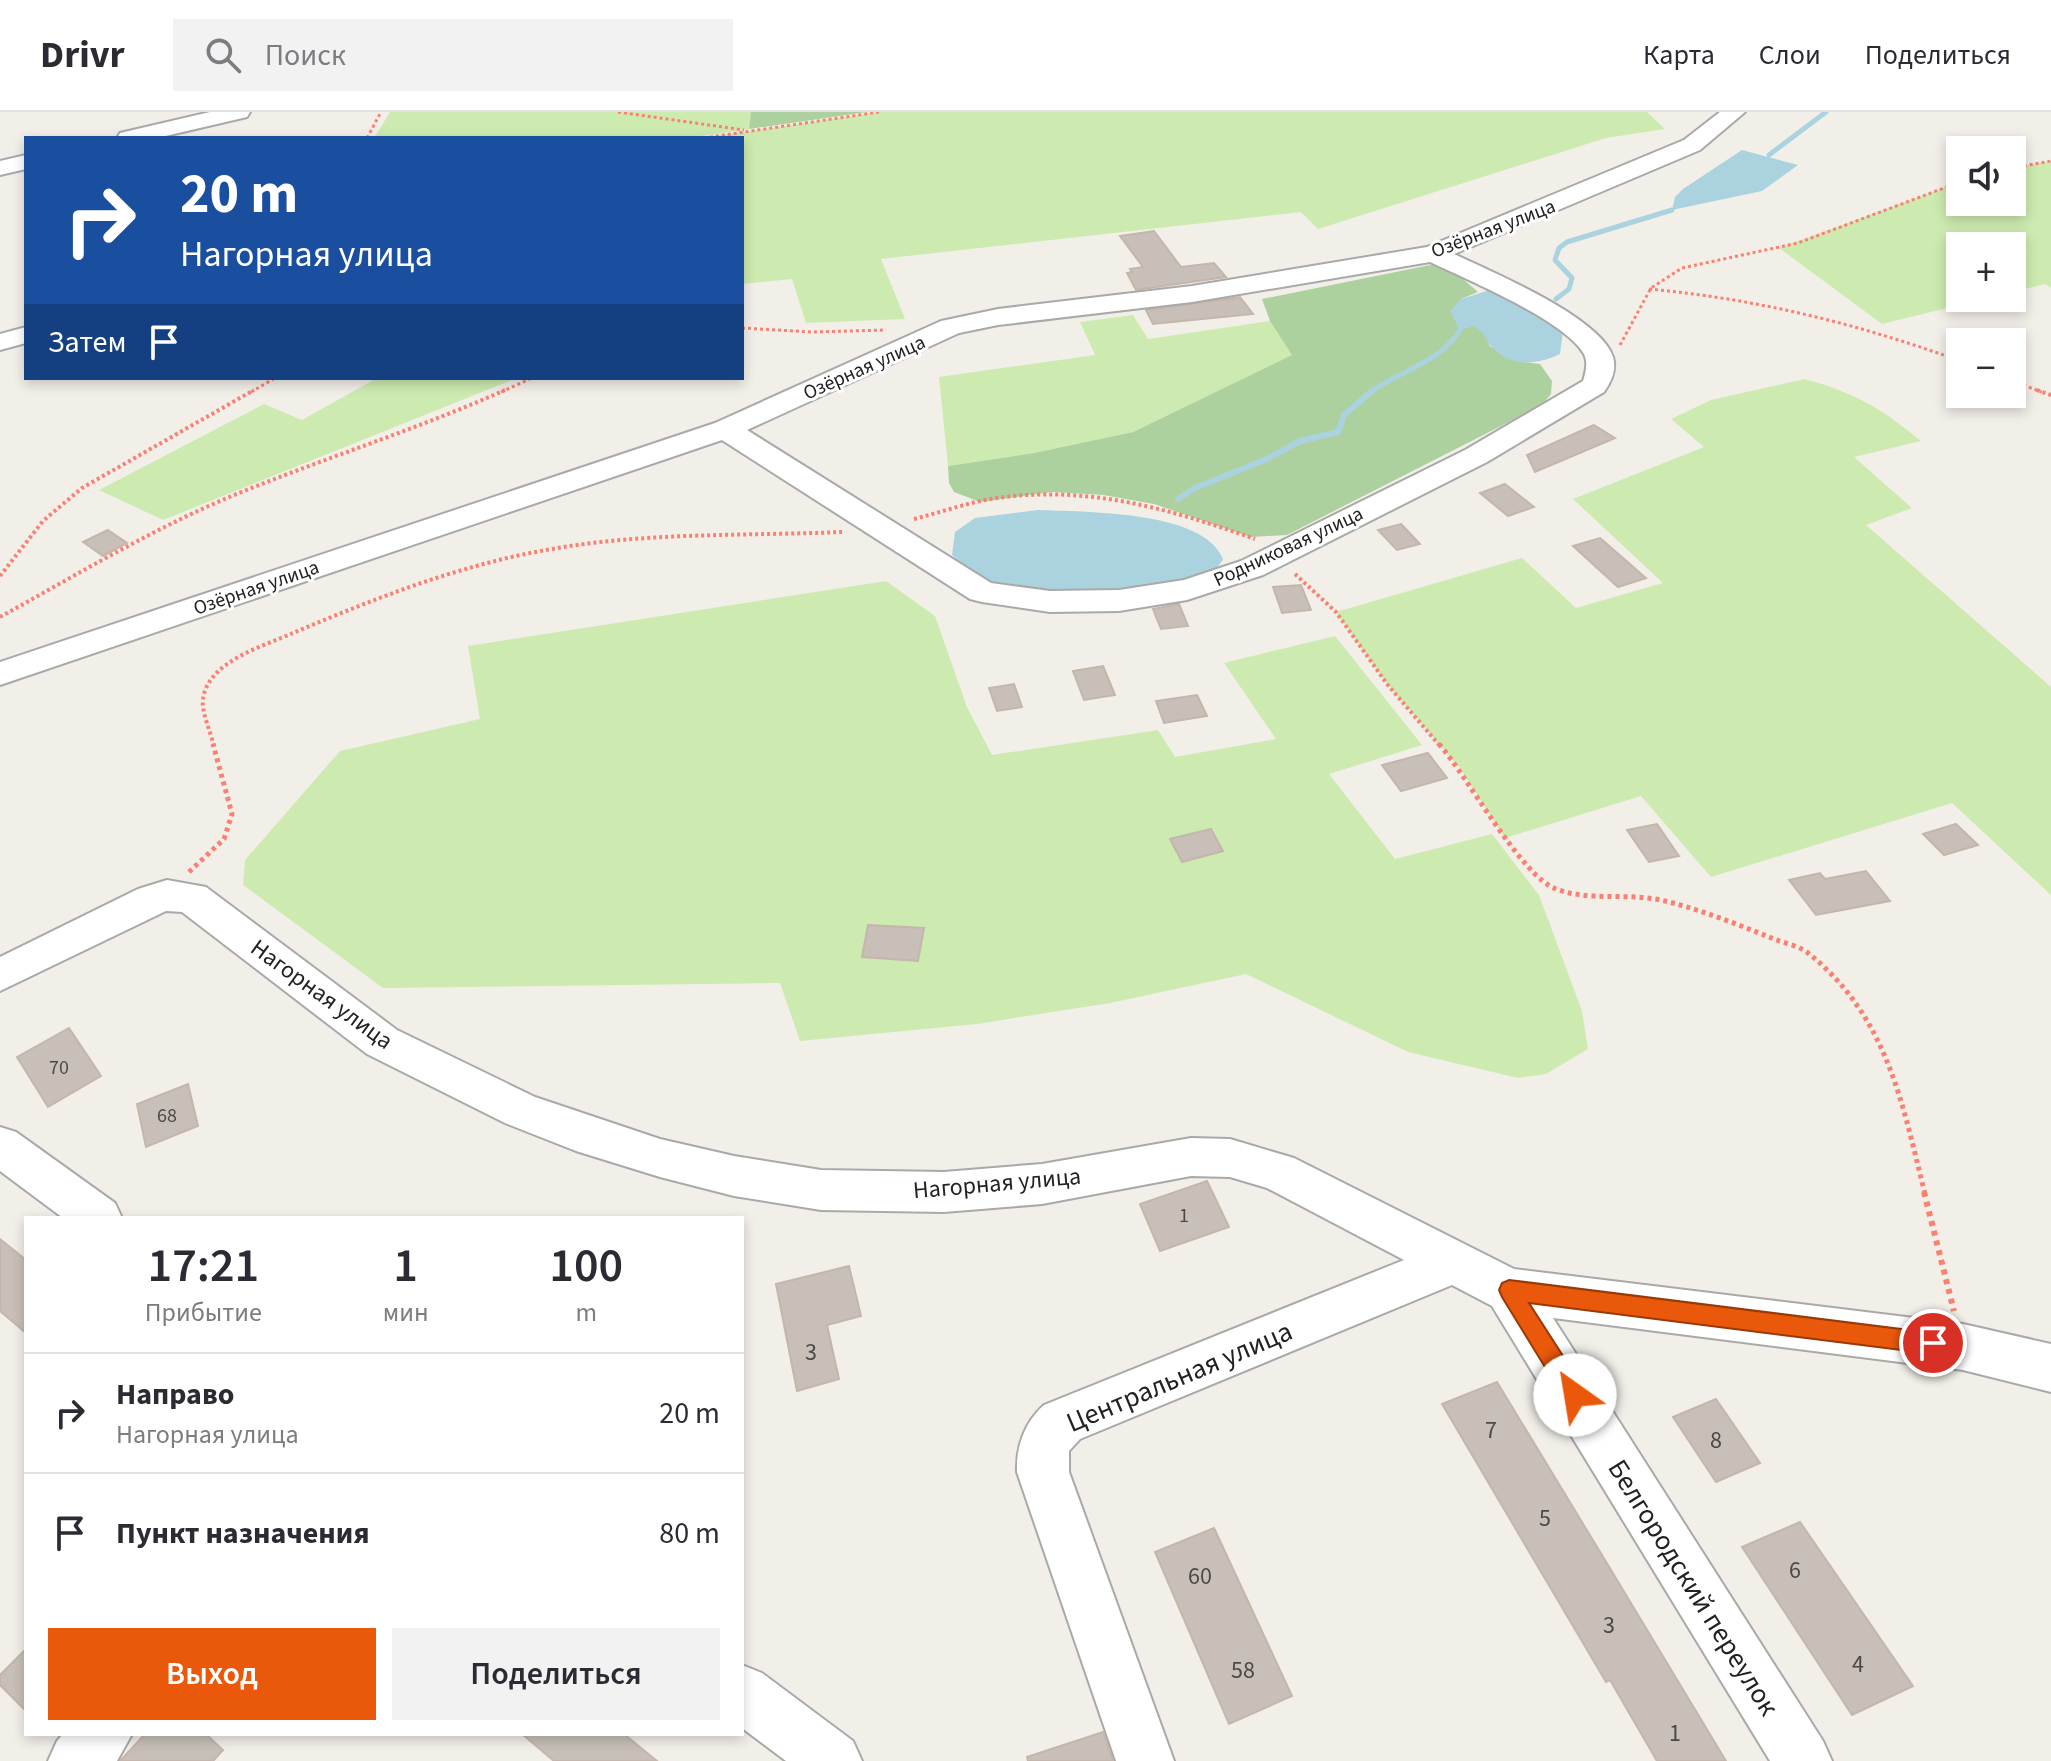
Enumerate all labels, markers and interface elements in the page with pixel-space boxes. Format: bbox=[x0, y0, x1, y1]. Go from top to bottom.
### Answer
search box bbox=[173, 19, 733, 91]
text: Drivr bbox=[40, 28, 125, 82]
icon: search bbox=[201, 33, 245, 77]
text: Поиск bbox=[265, 34, 346, 77]
text: Карта bbox=[1643, 35, 1715, 75]
text: Слои bbox=[1759, 35, 1821, 75]
text: Поделиться bbox=[1865, 35, 2011, 75]
map controls bbox=[1946, 136, 2026, 408]
button: sound bbox=[1946, 136, 2026, 216]
text: 20 m bbox=[180, 155, 298, 234]
icon: right bbox=[48, 168, 152, 272]
street label: Озёрная улица bbox=[1427, 192, 1560, 266]
text: Нагорная улица bbox=[180, 229, 433, 280]
button: + bbox=[1946, 232, 2026, 312]
icon: arrive bbox=[142, 320, 186, 364]
text: Затем bbox=[48, 321, 126, 364]
street label: Озёрная улица bbox=[799, 328, 930, 407]
button: − bbox=[1946, 328, 2026, 408]
street label: Родниковая улица bbox=[1209, 500, 1368, 594]
street label: Озёрная улица bbox=[190, 553, 323, 623]
street label: Нагорная улица bbox=[243, 931, 400, 1058]
house number: 70 bbox=[49, 1054, 69, 1082]
house number: 68 bbox=[157, 1102, 177, 1130]
street label: Нагорная улица bbox=[912, 1159, 1083, 1208]
house number: 1 bbox=[1179, 1202, 1189, 1230]
text: 17:21 bbox=[148, 1232, 259, 1300]
text: 1 bbox=[393, 1232, 418, 1300]
text: 100 bbox=[549, 1232, 623, 1300]
text: Прибытие bbox=[145, 1294, 262, 1331]
text: мин bbox=[383, 1294, 429, 1331]
text: m bbox=[575, 1294, 597, 1331]
pin bbox=[1899, 1309, 1967, 1377]
street label: Центральная улица bbox=[1060, 1311, 1299, 1443]
icon: arrive bbox=[1911, 1321, 1955, 1365]
house number: 3 bbox=[805, 1335, 817, 1370]
position arrow bbox=[1533, 1353, 1617, 1437]
text: Направо bbox=[116, 1373, 234, 1416]
icon: right bbox=[48, 1391, 92, 1435]
text: 20 m bbox=[659, 1392, 720, 1435]
house number: 7 bbox=[1485, 1413, 1497, 1448]
text: Нагорная улица bbox=[116, 1416, 299, 1453]
house number: 8 bbox=[1710, 1423, 1722, 1458]
street label: Белгородский переулок bbox=[1598, 1452, 1789, 1724]
house number: 5 bbox=[1539, 1501, 1551, 1536]
icon: arrive bbox=[48, 1511, 92, 1555]
text: Пункт назначения bbox=[116, 1512, 370, 1555]
text: 80 m bbox=[659, 1512, 720, 1555]
house number: 6 bbox=[1789, 1553, 1801, 1588]
house number: 60 bbox=[1188, 1559, 1212, 1594]
house number: 3 bbox=[1603, 1608, 1615, 1643]
button: Выход bbox=[48, 1628, 376, 1720]
button: Поделиться bbox=[392, 1628, 720, 1720]
house number: 4 bbox=[1852, 1647, 1864, 1682]
house number: 58 bbox=[1231, 1653, 1255, 1688]
house number: 1 bbox=[1669, 1716, 1681, 1751]

